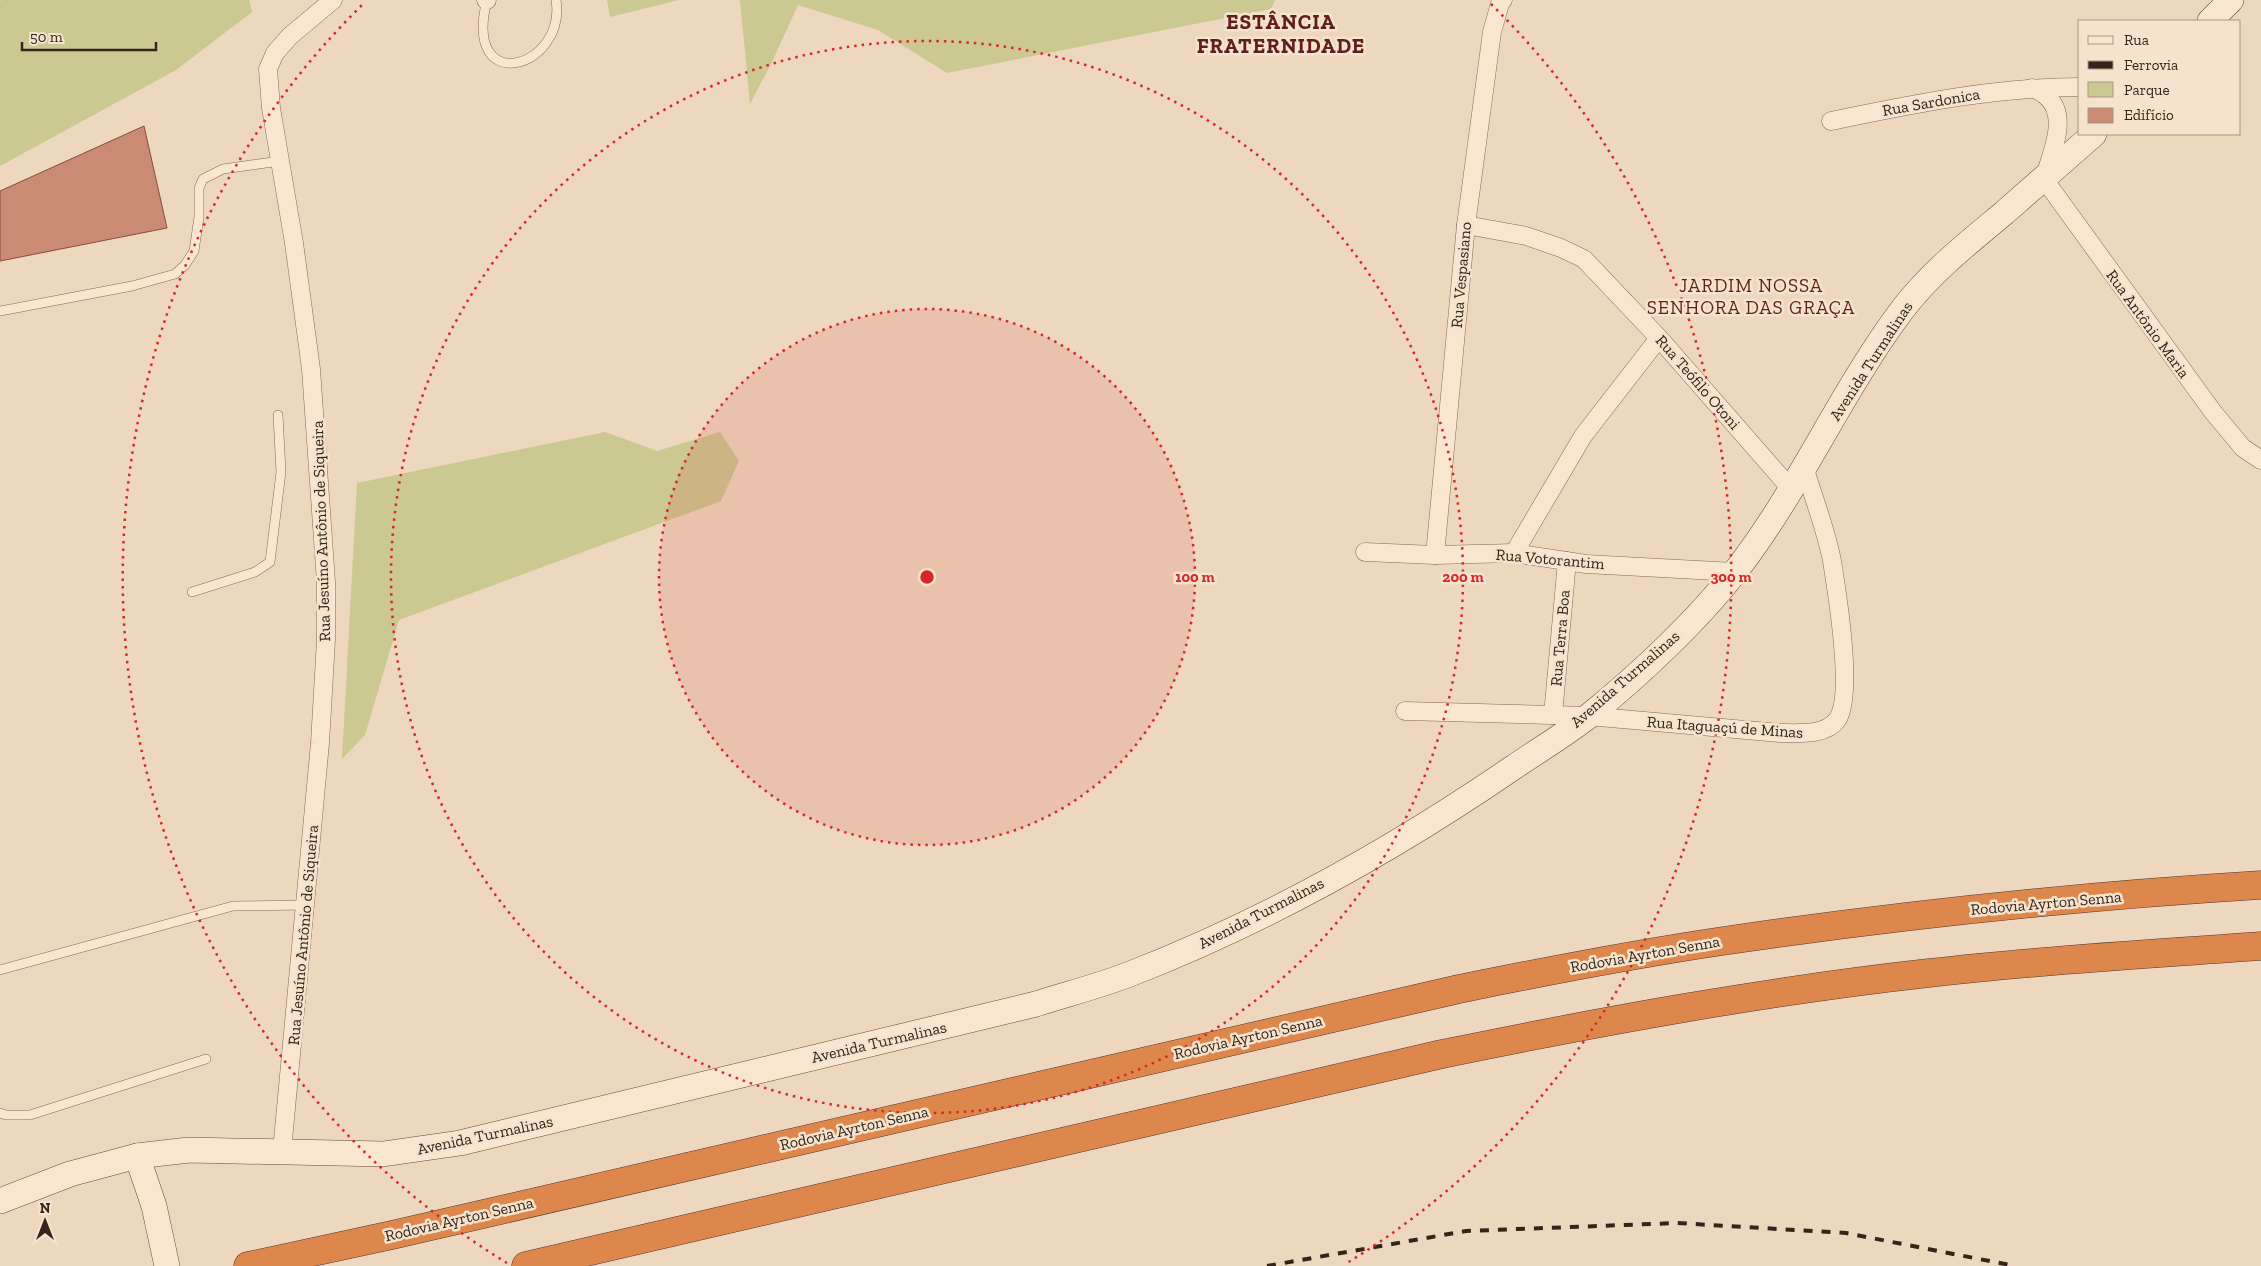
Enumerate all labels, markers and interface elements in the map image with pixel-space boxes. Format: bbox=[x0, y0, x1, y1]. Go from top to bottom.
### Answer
district label: ESTÂNCIA FRATERNIDADE bbox=[1197, 9, 1365, 58]
scale bar bbox=[22, 20, 156, 52]
legend bbox=[2078, 20, 2241, 135]
text: 50 m bbox=[30, 28, 63, 46]
text: Rua bbox=[2124, 31, 2149, 49]
text: Ferrovia bbox=[2124, 56, 2178, 74]
text: Parque bbox=[2124, 81, 2170, 99]
street label: Rua Sardonica bbox=[1881, 84, 1982, 120]
text: Edifício bbox=[2124, 106, 2174, 124]
street label: Rua Vespasiano bbox=[1447, 221, 1475, 329]
street label: Rua Antônio Maria bbox=[2102, 266, 2194, 382]
district label: JARDIM NOSSA SENHORA DAS GRAÇA bbox=[1647, 274, 1855, 319]
street label: Avenida Turmalinas bbox=[1825, 298, 1917, 424]
street label: Rua Teófilo Otoni bbox=[1652, 331, 1745, 434]
street label: Rua Jesuíno Antônio de Siqueira bbox=[308, 420, 334, 642]
street label: Rua Votorantim bbox=[1495, 545, 1605, 573]
centre of rings bbox=[918, 568, 936, 586]
text: 100 m bbox=[1175, 568, 1215, 586]
text: 200 m bbox=[1442, 568, 1484, 586]
text: 300 m bbox=[1710, 568, 1752, 586]
street label: Rua Terra Boa bbox=[1546, 589, 1574, 687]
street label: Avenida Turmalinas bbox=[1567, 626, 1683, 732]
street label: Rua Itaguaçú de Minas bbox=[1646, 712, 1804, 742]
street label: Rua Jesuíno Antônio de Siqueira bbox=[284, 824, 322, 1046]
street label: Avenida Turmalinas bbox=[1195, 873, 1327, 953]
street label: Rodovia Ayrton Senna bbox=[1970, 887, 2123, 919]
street label: Rodovia Ayrton Senna bbox=[1569, 931, 1722, 977]
street label: Rodovia Ayrton Senna bbox=[1172, 1011, 1324, 1063]
street label: Avenida Turmalinas bbox=[809, 1017, 949, 1067]
street label: Rodovia Ayrton Senna bbox=[778, 1102, 930, 1154]
street label: Avenida Turmalinas bbox=[415, 1111, 555, 1159]
street label: Rodovia Ayrton Senna bbox=[383, 1193, 535, 1245]
north arrow bbox=[20, 1196, 70, 1246]
text: N bbox=[40, 1200, 51, 1217]

